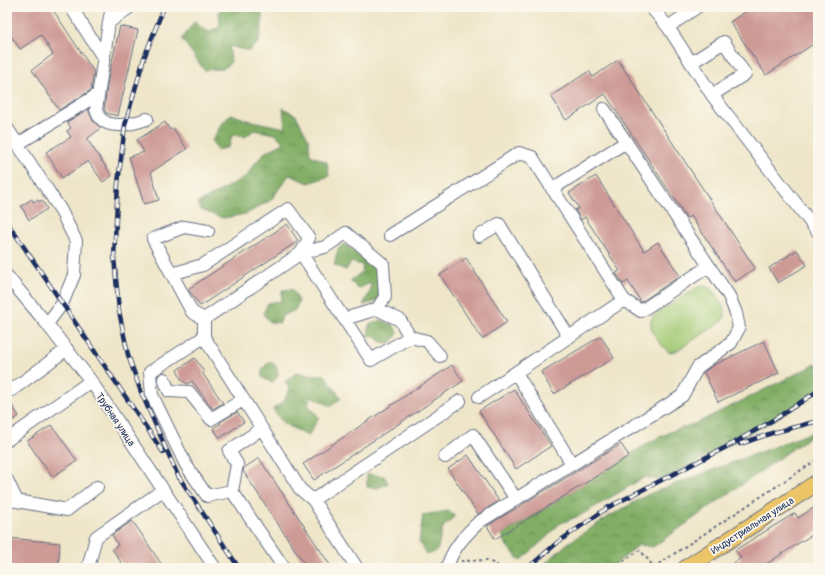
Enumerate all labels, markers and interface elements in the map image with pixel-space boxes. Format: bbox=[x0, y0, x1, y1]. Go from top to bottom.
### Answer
street label: Трубная улица bbox=[93, 391, 138, 449]
street label: Индустриальная улица bbox=[709, 494, 796, 557]

